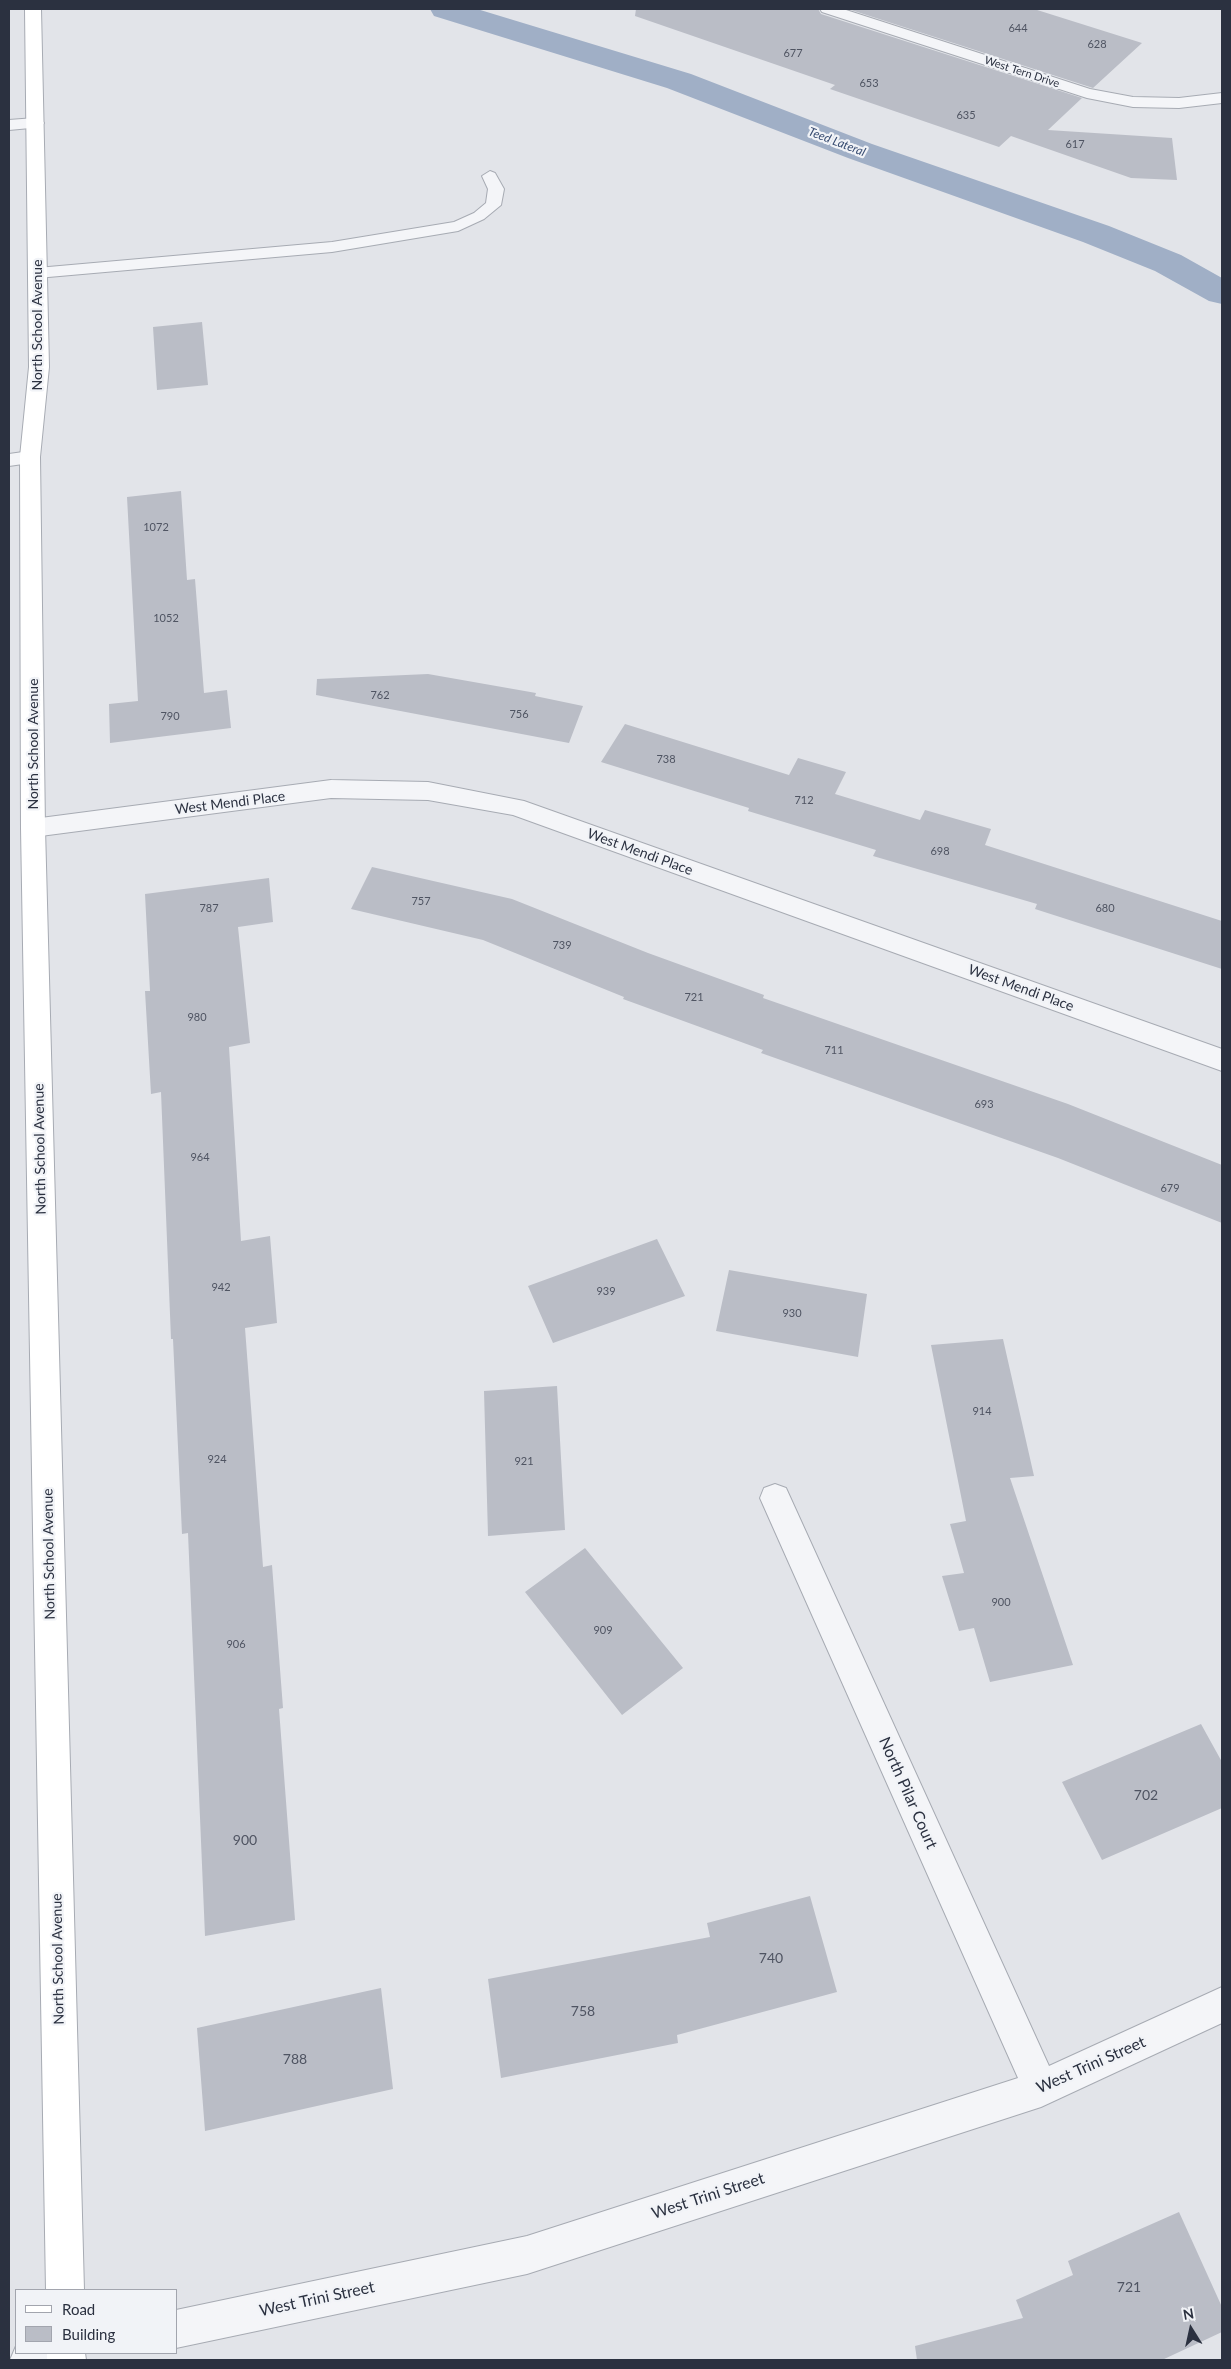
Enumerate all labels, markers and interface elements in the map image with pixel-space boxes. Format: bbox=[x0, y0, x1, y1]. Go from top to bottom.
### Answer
house number: 644 bbox=[1008, 21, 1028, 35]
house number: 628 bbox=[1087, 37, 1107, 51]
house number: 677 bbox=[783, 46, 803, 60]
street label: West Tern Drive bbox=[983, 54, 1061, 90]
house number: 653 bbox=[859, 76, 879, 90]
house number: 635 bbox=[956, 108, 976, 122]
water label: Teed Lateral bbox=[806, 125, 868, 159]
house number: 617 bbox=[1065, 137, 1085, 151]
street label: North School Avenue bbox=[29, 259, 45, 391]
house number: 1072 bbox=[143, 520, 169, 534]
house number: 1052 bbox=[153, 611, 179, 625]
street label: North School Avenue bbox=[25, 678, 41, 810]
house number: 762 bbox=[370, 688, 390, 702]
house number: 756 bbox=[509, 707, 529, 721]
house number: 790 bbox=[160, 709, 180, 723]
house number: 738 bbox=[656, 752, 676, 766]
street label: West Mendi Place bbox=[174, 788, 286, 818]
house number: 712 bbox=[794, 793, 814, 807]
street label: West Mendi Place bbox=[585, 825, 695, 879]
house number: 698 bbox=[930, 844, 950, 858]
house number: 757 bbox=[411, 894, 431, 908]
house number: 787 bbox=[199, 901, 219, 915]
house number: 680 bbox=[1095, 901, 1115, 915]
house number: 739 bbox=[552, 938, 572, 952]
street label: West Mendi Place bbox=[966, 961, 1076, 1015]
house number: 721 bbox=[684, 990, 704, 1004]
house number: 980 bbox=[187, 1010, 207, 1024]
house number: 711 bbox=[824, 1043, 844, 1057]
street label: North School Avenue bbox=[30, 1083, 50, 1215]
house number: 693 bbox=[974, 1097, 994, 1111]
house number: 964 bbox=[190, 1150, 210, 1164]
house number: 679 bbox=[1160, 1181, 1180, 1195]
house number: 942 bbox=[211, 1280, 231, 1294]
house number: 939 bbox=[596, 1284, 616, 1298]
house number: 930 bbox=[782, 1306, 802, 1320]
house number: 914 bbox=[972, 1404, 992, 1418]
house number: 924 bbox=[207, 1452, 227, 1466]
house number: 921 bbox=[514, 1454, 534, 1468]
street label: North School Avenue bbox=[39, 1488, 59, 1620]
house number: 900 bbox=[991, 1595, 1011, 1609]
house number: 909 bbox=[593, 1623, 613, 1637]
house number: 906 bbox=[226, 1637, 246, 1651]
street label: North Pilar Court bbox=[875, 1734, 941, 1852]
house number: 702 bbox=[1134, 1787, 1158, 1803]
house number: 900 bbox=[233, 1832, 257, 1848]
street label: North School Avenue bbox=[48, 1893, 68, 2025]
house number: 740 bbox=[759, 1950, 783, 1966]
house number: 758 bbox=[571, 2003, 595, 2019]
street label: West Trini Street bbox=[1034, 2032, 1148, 2098]
house number: 788 bbox=[283, 2051, 307, 2067]
street label: West Trini Street bbox=[649, 2169, 767, 2223]
street label: West Trini Street bbox=[258, 2277, 376, 2321]
house number: 721 bbox=[1117, 2279, 1141, 2295]
legend bbox=[15, 2289, 178, 2354]
text: Road bbox=[62, 2300, 95, 2318]
north arrow bbox=[1166, 2304, 1216, 2354]
text: N bbox=[1182, 2304, 1195, 2323]
text: Building bbox=[62, 2325, 115, 2343]

